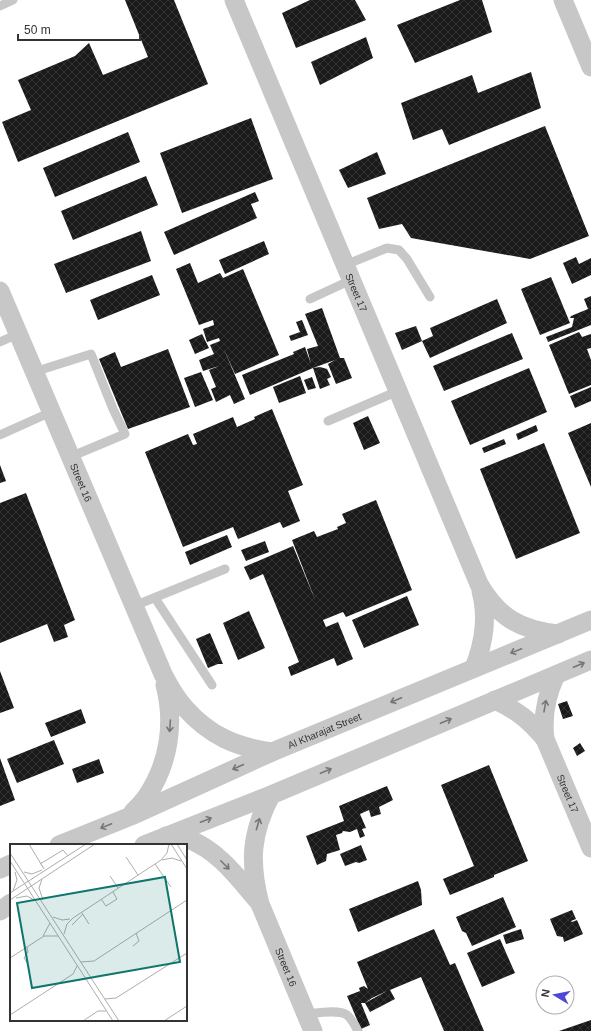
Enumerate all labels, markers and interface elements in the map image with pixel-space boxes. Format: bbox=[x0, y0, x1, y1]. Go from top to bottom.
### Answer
scale bar bbox=[18, 16, 140, 42]
text: 50 m bbox=[24, 23, 51, 37]
street label: Street 17 bbox=[344, 271, 370, 314]
street label: Street 16 bbox=[68, 462, 95, 504]
one-way arrow bbox=[511, 647, 523, 655]
one-way arrow bbox=[573, 661, 585, 668]
one-way arrow bbox=[391, 697, 403, 705]
one-way arrow bbox=[542, 700, 550, 713]
street label: Al Kharajat Street bbox=[286, 710, 363, 750]
one-way arrow bbox=[440, 716, 452, 724]
one-way arrow bbox=[166, 719, 173, 732]
one-way arrow bbox=[232, 764, 244, 772]
one-way arrow bbox=[320, 767, 332, 774]
street label: Street 17 bbox=[555, 773, 581, 815]
one-way arrow bbox=[200, 816, 212, 823]
one-way arrow bbox=[255, 818, 262, 831]
one-way arrow bbox=[101, 822, 113, 830]
inset map bbox=[10, 844, 187, 1021]
one-way arrow bbox=[220, 860, 230, 869]
street label: Street 16 bbox=[273, 946, 299, 988]
north arrow bbox=[535, 975, 575, 1015]
text: N bbox=[539, 988, 552, 998]

